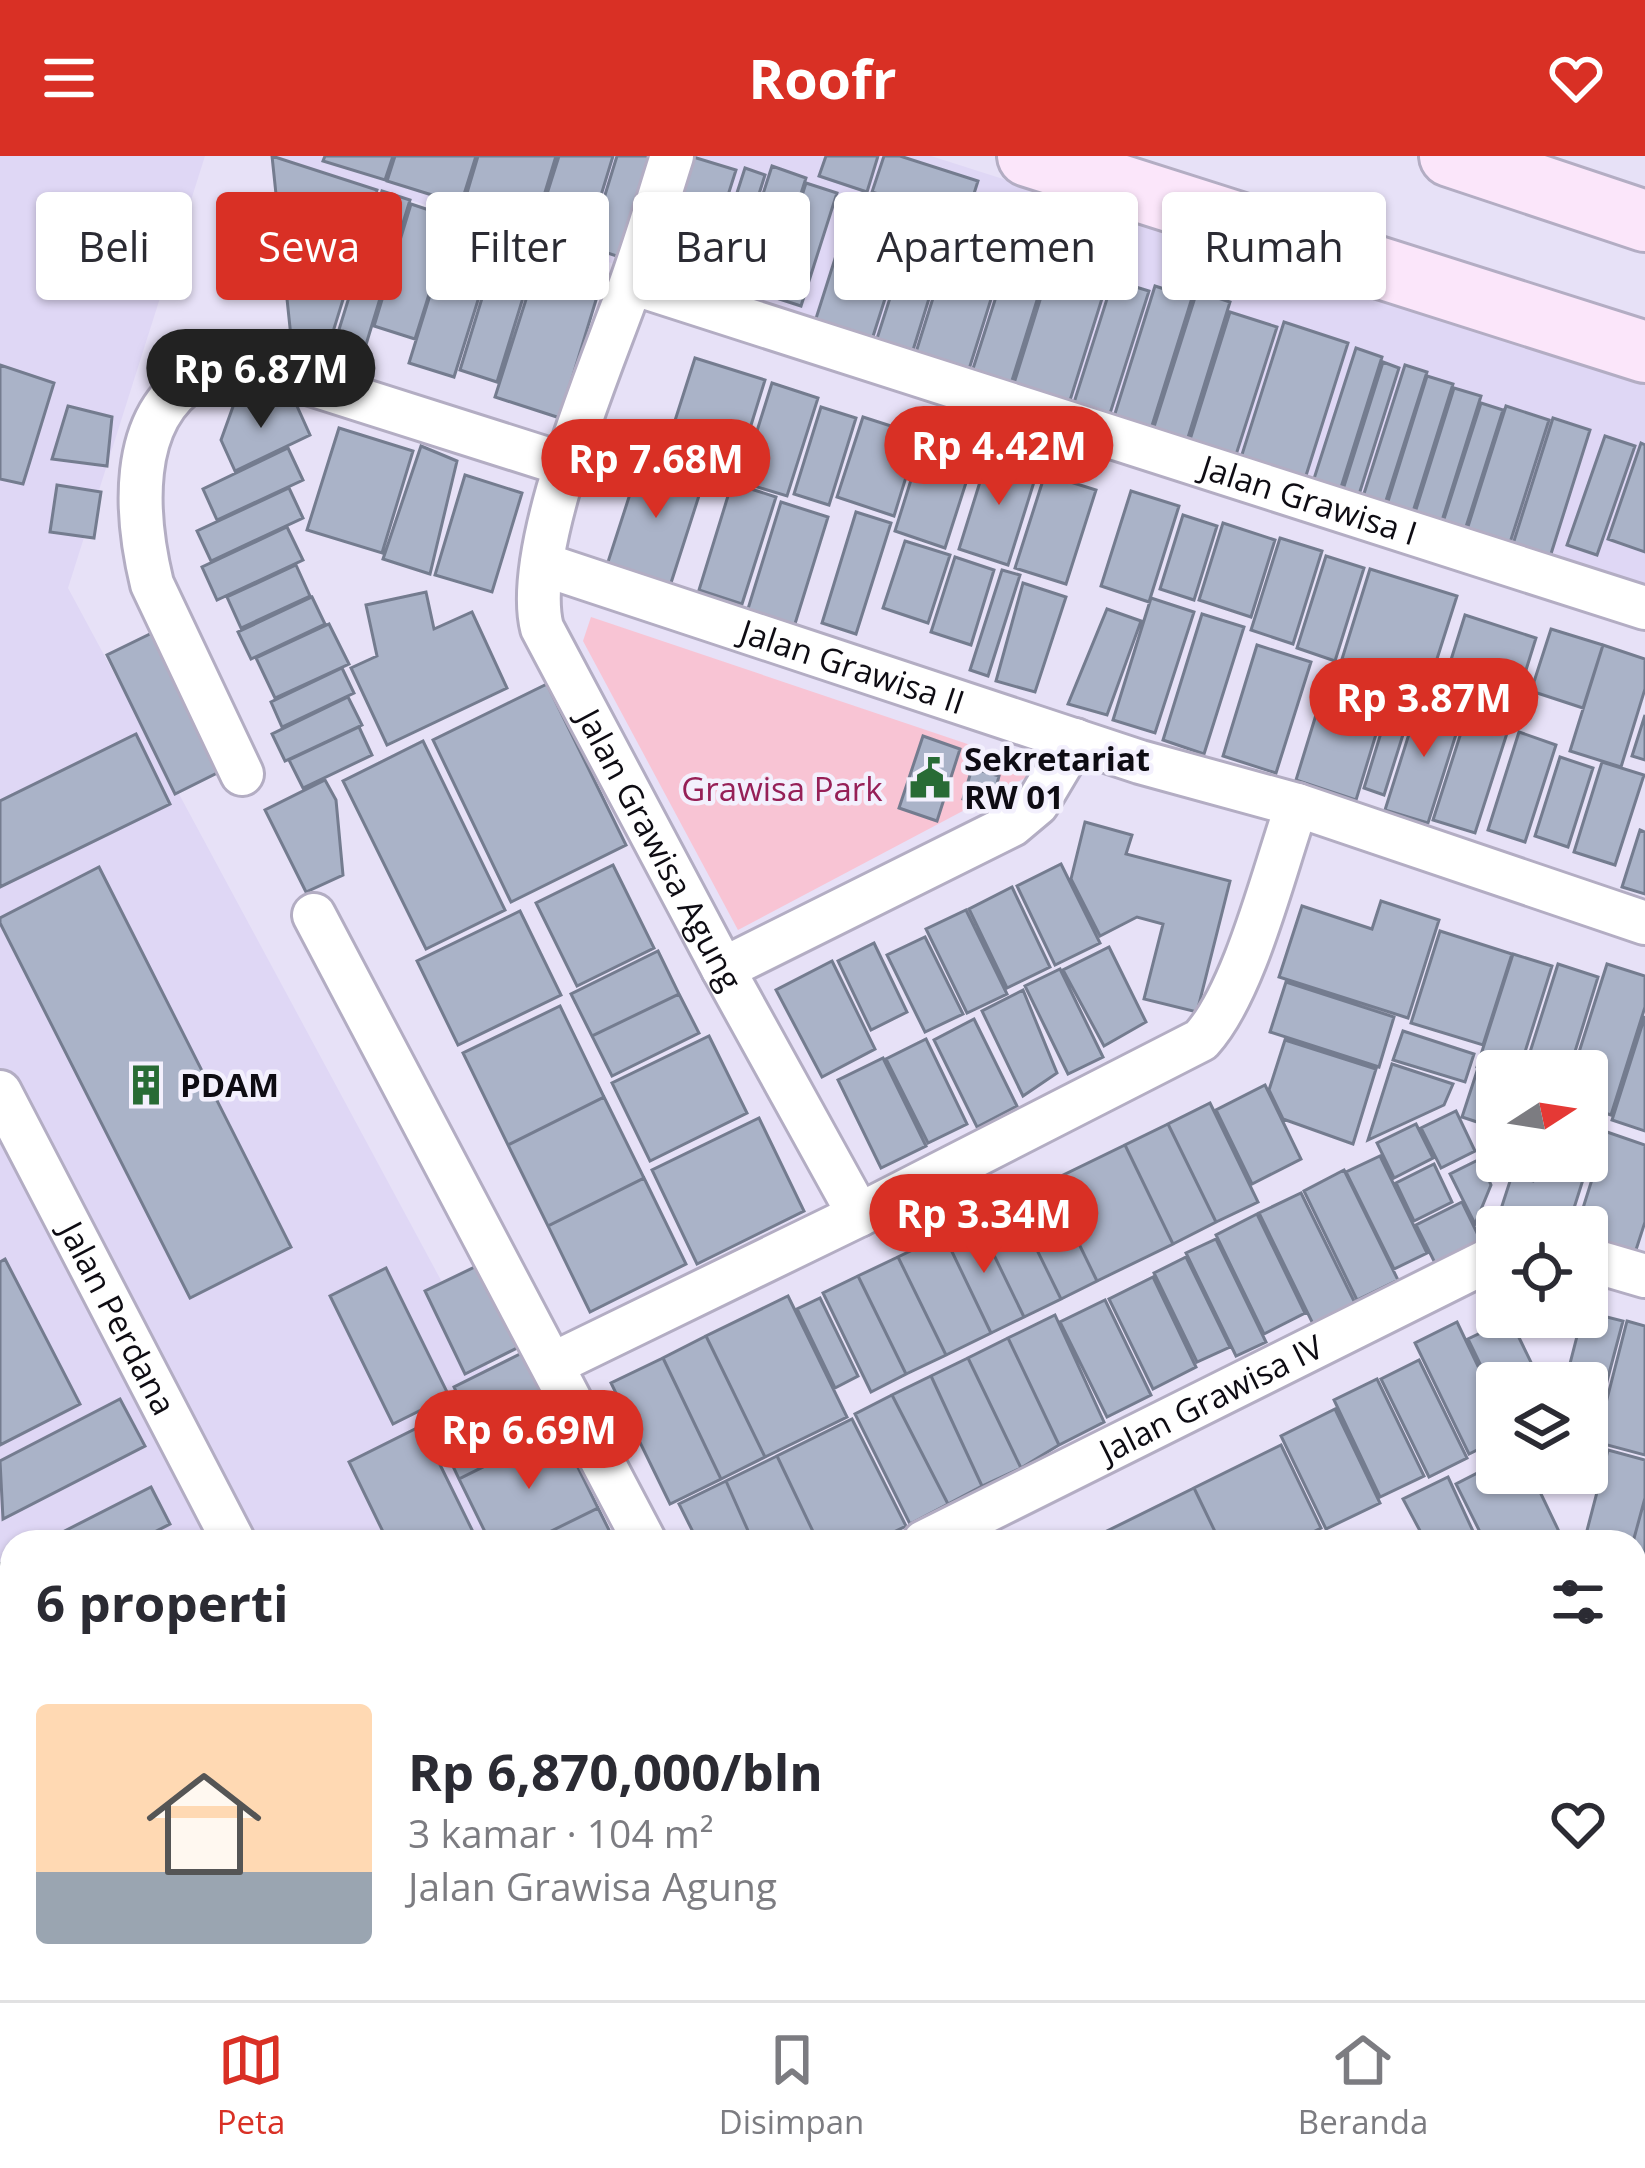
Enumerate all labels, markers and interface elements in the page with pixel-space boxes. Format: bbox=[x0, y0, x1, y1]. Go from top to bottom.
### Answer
text: Roofr bbox=[749, 41, 896, 115]
icon: menu bbox=[36, 45, 102, 111]
icon: heart bbox=[1543, 45, 1609, 111]
chip: Beli bbox=[36, 192, 192, 300]
chip: Sewa bbox=[216, 192, 402, 300]
chip: Filter bbox=[426, 192, 609, 300]
chip: Baru bbox=[633, 192, 810, 300]
chip: Apartemen bbox=[834, 192, 1138, 300]
chip: Rumah bbox=[1162, 192, 1386, 300]
pin: Rp 6.87M bbox=[137, 329, 385, 431]
text: Rp 6.87M bbox=[173, 341, 349, 394]
pin: Rp 4.42M bbox=[875, 406, 1123, 508]
text: Rp 4.42M bbox=[911, 418, 1087, 471]
pin: Rp 7.68M bbox=[532, 419, 780, 521]
text: Rp 7.68M bbox=[568, 431, 744, 484]
street label: Jalan Grawisa I bbox=[1193, 443, 1423, 555]
street label: Jalan Grawisa II bbox=[732, 607, 971, 724]
pin: Rp 3.87M bbox=[1300, 658, 1548, 760]
text: Rp 3.87M bbox=[1336, 670, 1512, 723]
street label: Jalan Grawisa Agung bbox=[566, 698, 753, 998]
place label: Sekretariat RW 01 bbox=[964, 736, 1150, 819]
public building icon: Sekretariat RW 01 bbox=[907, 755, 953, 801]
park label: Grawisa Park bbox=[681, 766, 883, 811]
north arrow bbox=[1476, 1050, 1608, 1182]
map controls bbox=[1476, 1050, 1608, 1494]
building icon: PDAM bbox=[123, 1062, 169, 1108]
place label: PDAM bbox=[180, 1062, 279, 1107]
pin: Rp 3.34M bbox=[860, 1174, 1108, 1276]
text: Rp 3.34M bbox=[896, 1186, 1072, 1239]
button: locate bbox=[1476, 1206, 1608, 1338]
street label: Jalan Perdana bbox=[48, 1211, 187, 1422]
street label: Jalan Grawisa IV bbox=[1089, 1323, 1331, 1474]
button: layers bbox=[1476, 1362, 1608, 1494]
pin: Rp 6.69M bbox=[405, 1390, 653, 1492]
text: Rp 6.69M bbox=[441, 1402, 617, 1455]
text: 6 properti bbox=[36, 1567, 289, 1637]
icon: filters bbox=[1545, 1569, 1611, 1635]
text: Rp 6,870,000/bln bbox=[408, 1736, 823, 1806]
icon: home bbox=[132, 1752, 276, 1896]
icon: heart bbox=[1545, 1791, 1611, 1857]
text: 3 kamar · 104 m² bbox=[408, 1806, 714, 1859]
text: Jalan Grawisa Agung bbox=[408, 1859, 777, 1912]
tab: Peta bbox=[217, 2027, 285, 2144]
tab: Disimpan bbox=[719, 2027, 864, 2144]
tab: Beranda bbox=[1298, 2027, 1428, 2144]

